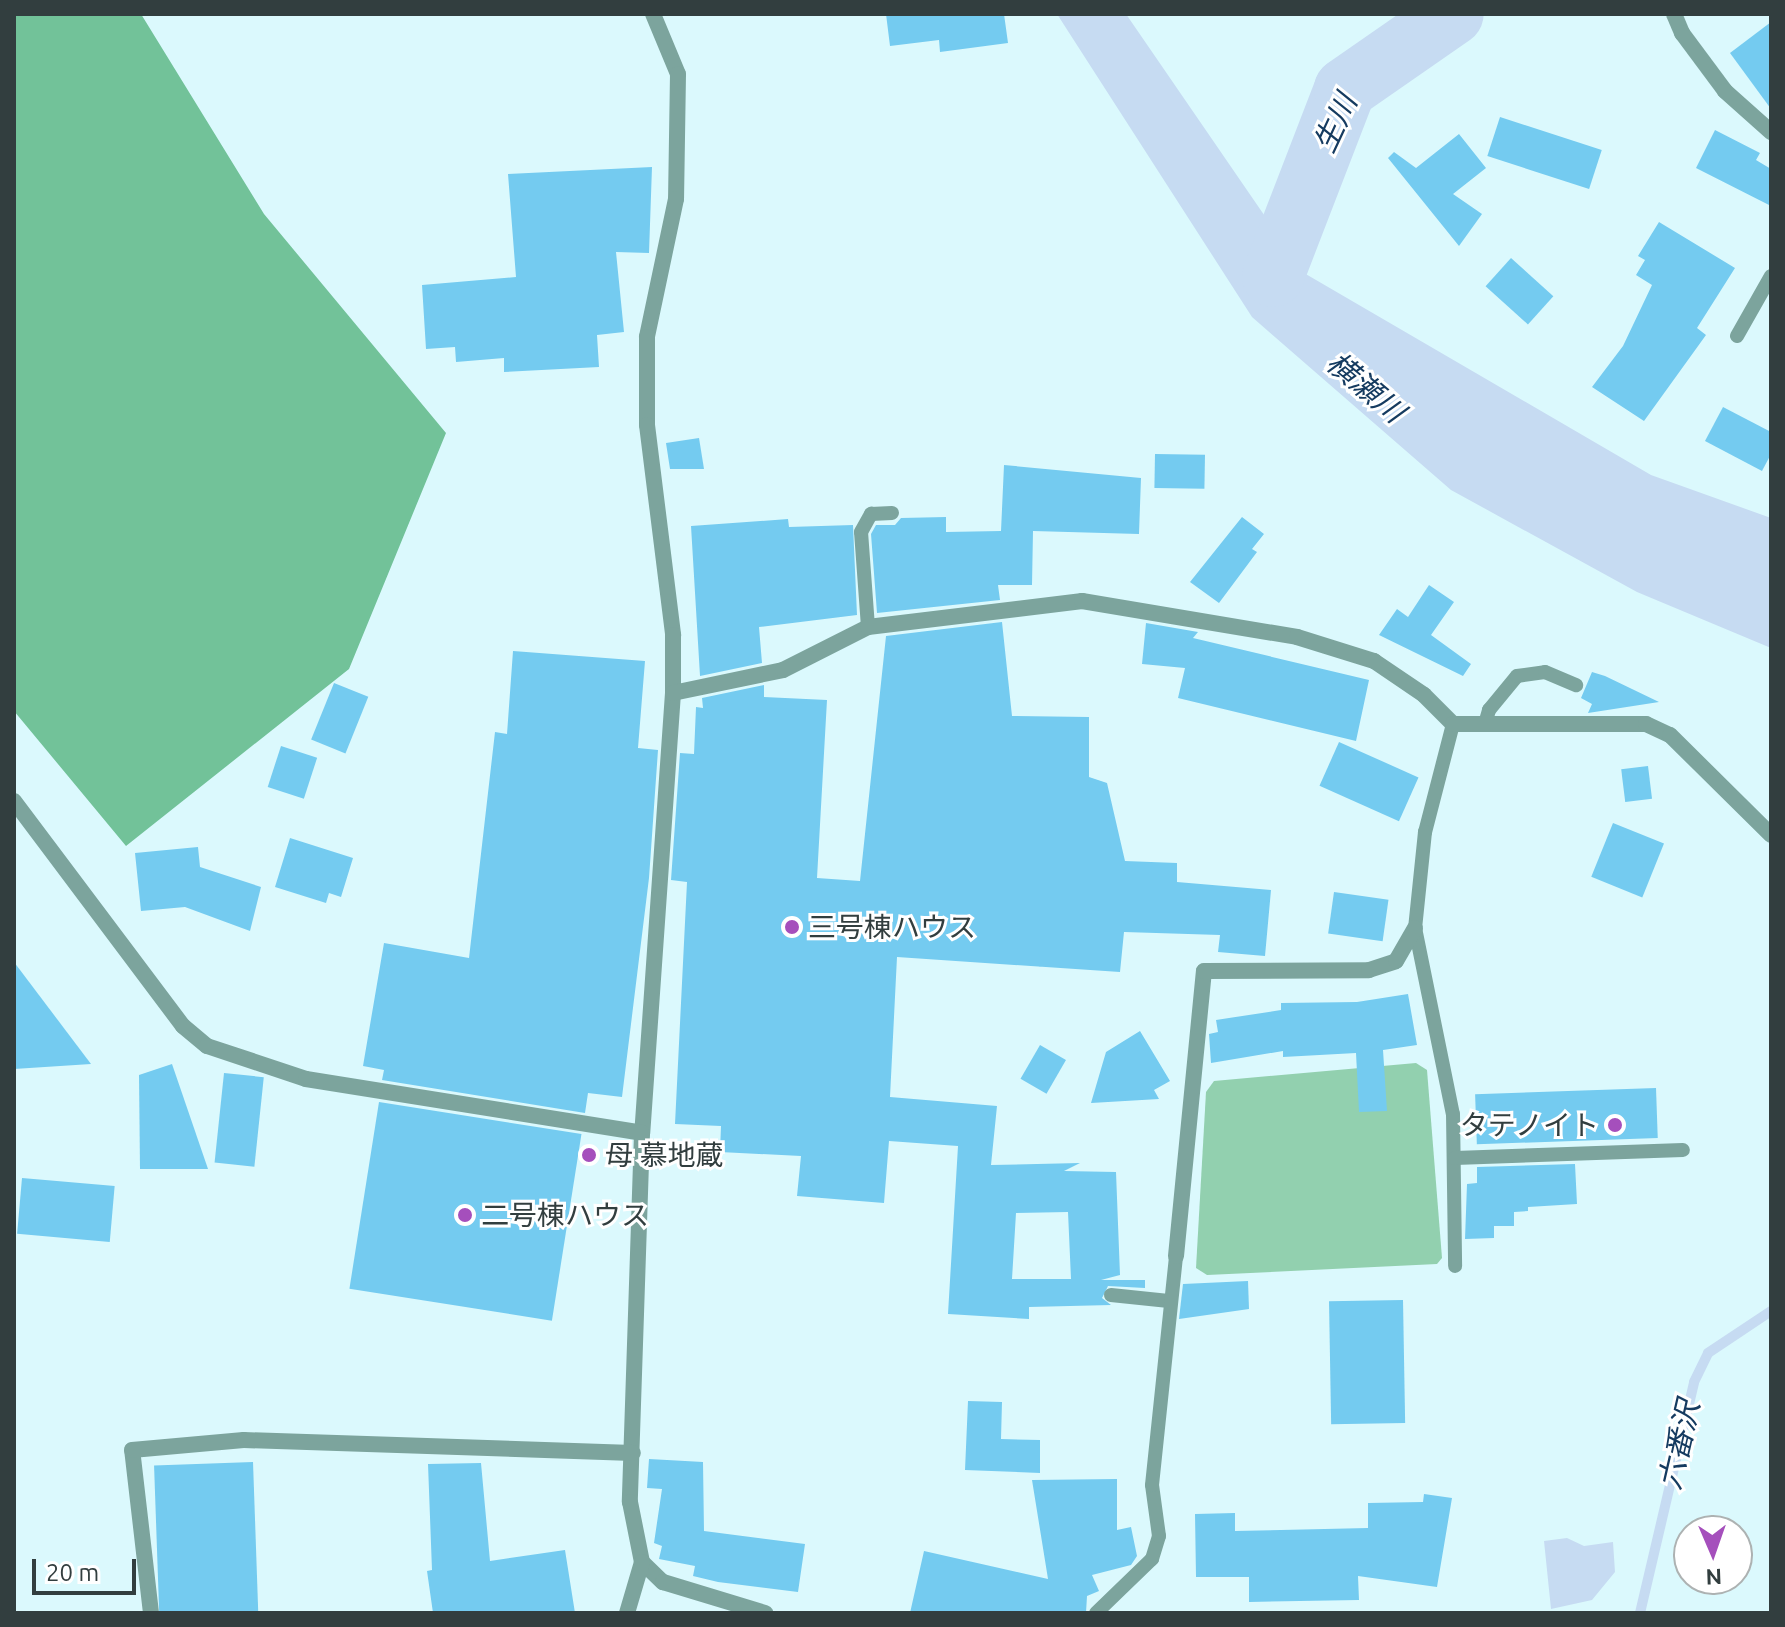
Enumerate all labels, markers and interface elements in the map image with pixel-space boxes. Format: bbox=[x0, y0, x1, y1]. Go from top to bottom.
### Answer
water label: 生川 bbox=[1306, 88, 1364, 158]
water label: 横瀬川 bbox=[1320, 344, 1412, 430]
place label: 三号棟ハウス bbox=[808, 910, 976, 944]
marker: 三号棟ハウス bbox=[783, 918, 801, 936]
place label: タテノイト bbox=[1459, 1108, 1599, 1142]
marker: タテノイト bbox=[1606, 1116, 1624, 1134]
place label: 母 慕地蔵 bbox=[605, 1138, 723, 1172]
marker: 母 慕地蔵 bbox=[580, 1146, 598, 1164]
place label: 二号棟ハウス bbox=[481, 1198, 649, 1232]
marker: 二号棟ハウス bbox=[456, 1206, 474, 1224]
water label: 六番沢 bbox=[1651, 1397, 1707, 1493]
north arrow bbox=[1673, 1515, 1753, 1595]
scale bar bbox=[36, 1543, 140, 1593]
text: 20 m bbox=[46, 1559, 99, 1586]
text: N bbox=[1705, 1565, 1722, 1590]

